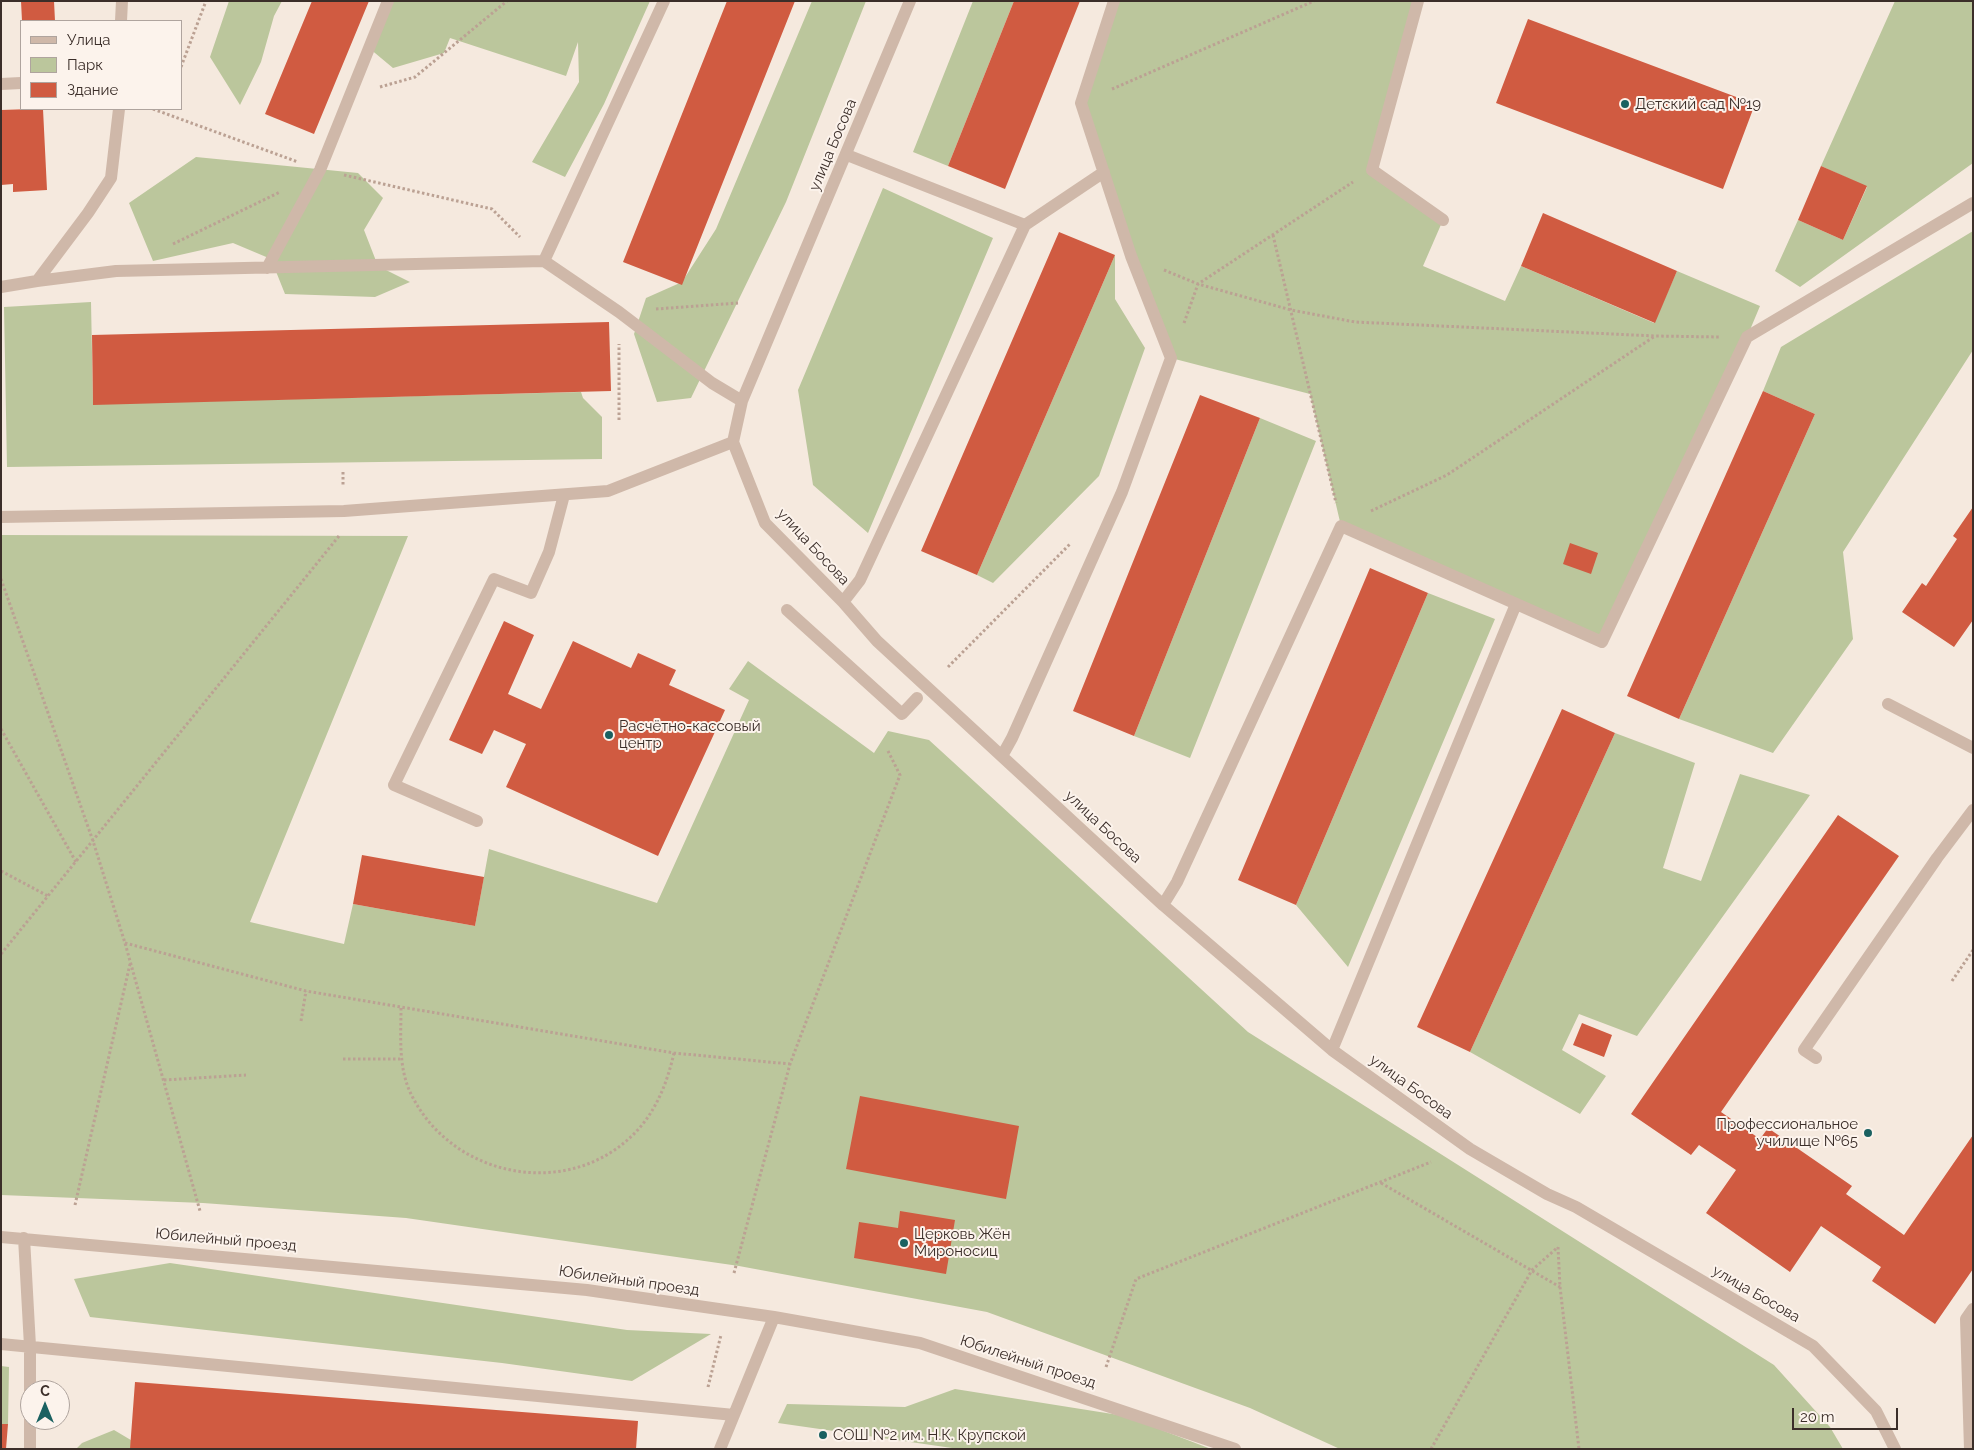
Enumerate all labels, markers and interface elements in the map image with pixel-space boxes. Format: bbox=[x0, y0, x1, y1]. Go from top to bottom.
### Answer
legend bbox=[20, 20, 182, 110]
text: Улица bbox=[67, 31, 111, 49]
text: Парк bbox=[67, 56, 103, 74]
text: Здание bbox=[67, 81, 118, 99]
place label: Детский сад №19 bbox=[1635, 95, 1761, 113]
street label: улица Босова bbox=[806, 96, 860, 194]
marker: Детский сад №19 bbox=[1619, 98, 1631, 110]
street label: улица Босова bbox=[773, 505, 853, 589]
place label: Расчётно-кассовый центр bbox=[619, 717, 761, 752]
marker: Расчётно-кассовый центр bbox=[603, 729, 615, 741]
street label: улица Босова bbox=[1061, 787, 1145, 867]
street label: улица Босова bbox=[1366, 1051, 1456, 1123]
place label: Профессиональное училище №65 bbox=[1716, 1115, 1858, 1150]
marker: Профессиональное училище №65 bbox=[1862, 1127, 1874, 1139]
street label: Юбилейный проезд bbox=[155, 1225, 297, 1255]
place label: Церковь Жён Мироносиц bbox=[914, 1225, 1010, 1260]
marker: Церковь Жён Мироносиц bbox=[898, 1237, 910, 1249]
street label: Юбилейный проезд bbox=[558, 1262, 700, 1300]
street label: улица Босова bbox=[1709, 1262, 1803, 1326]
street label: Юбилейный проезд bbox=[958, 1332, 1098, 1392]
north arrow bbox=[20, 1380, 70, 1430]
text: С bbox=[40, 1383, 50, 1399]
scale bar bbox=[1794, 1398, 1900, 1430]
text: 20 m bbox=[1800, 1408, 1835, 1426]
place label: СОШ №2 им. Н.К. Крупской bbox=[833, 1426, 1026, 1444]
marker: СОШ №2 им. Н.К. Крупской bbox=[817, 1429, 829, 1441]

